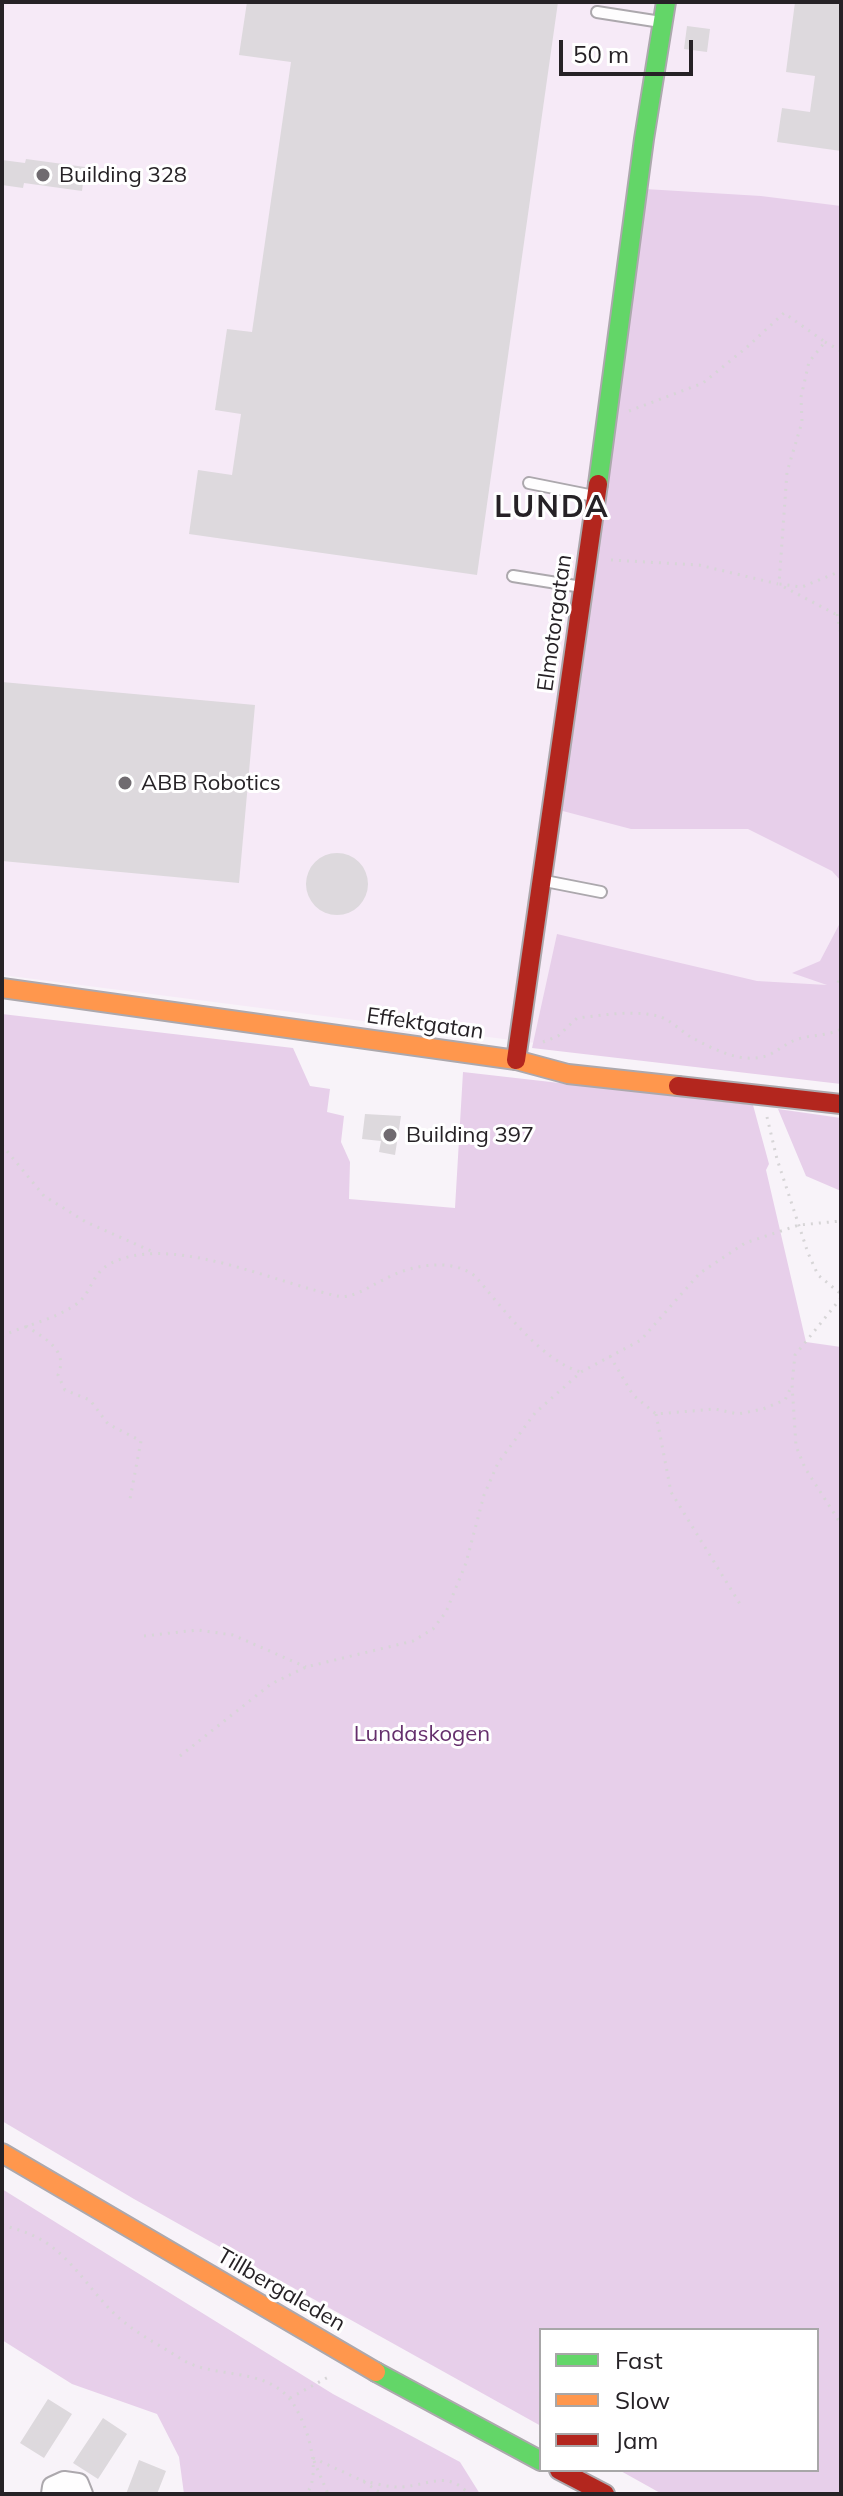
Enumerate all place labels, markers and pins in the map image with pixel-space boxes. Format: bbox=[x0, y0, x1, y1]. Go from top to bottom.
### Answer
place label: Building 328 bbox=[59, 162, 187, 188]
marker: Building 328 bbox=[34, 166, 52, 184]
place label: ABB Robotics bbox=[141, 770, 281, 796]
marker: ABB Robotics bbox=[116, 774, 134, 792]
place label: Building 397 bbox=[406, 1122, 534, 1148]
marker: Building 397 bbox=[381, 1126, 399, 1144]

